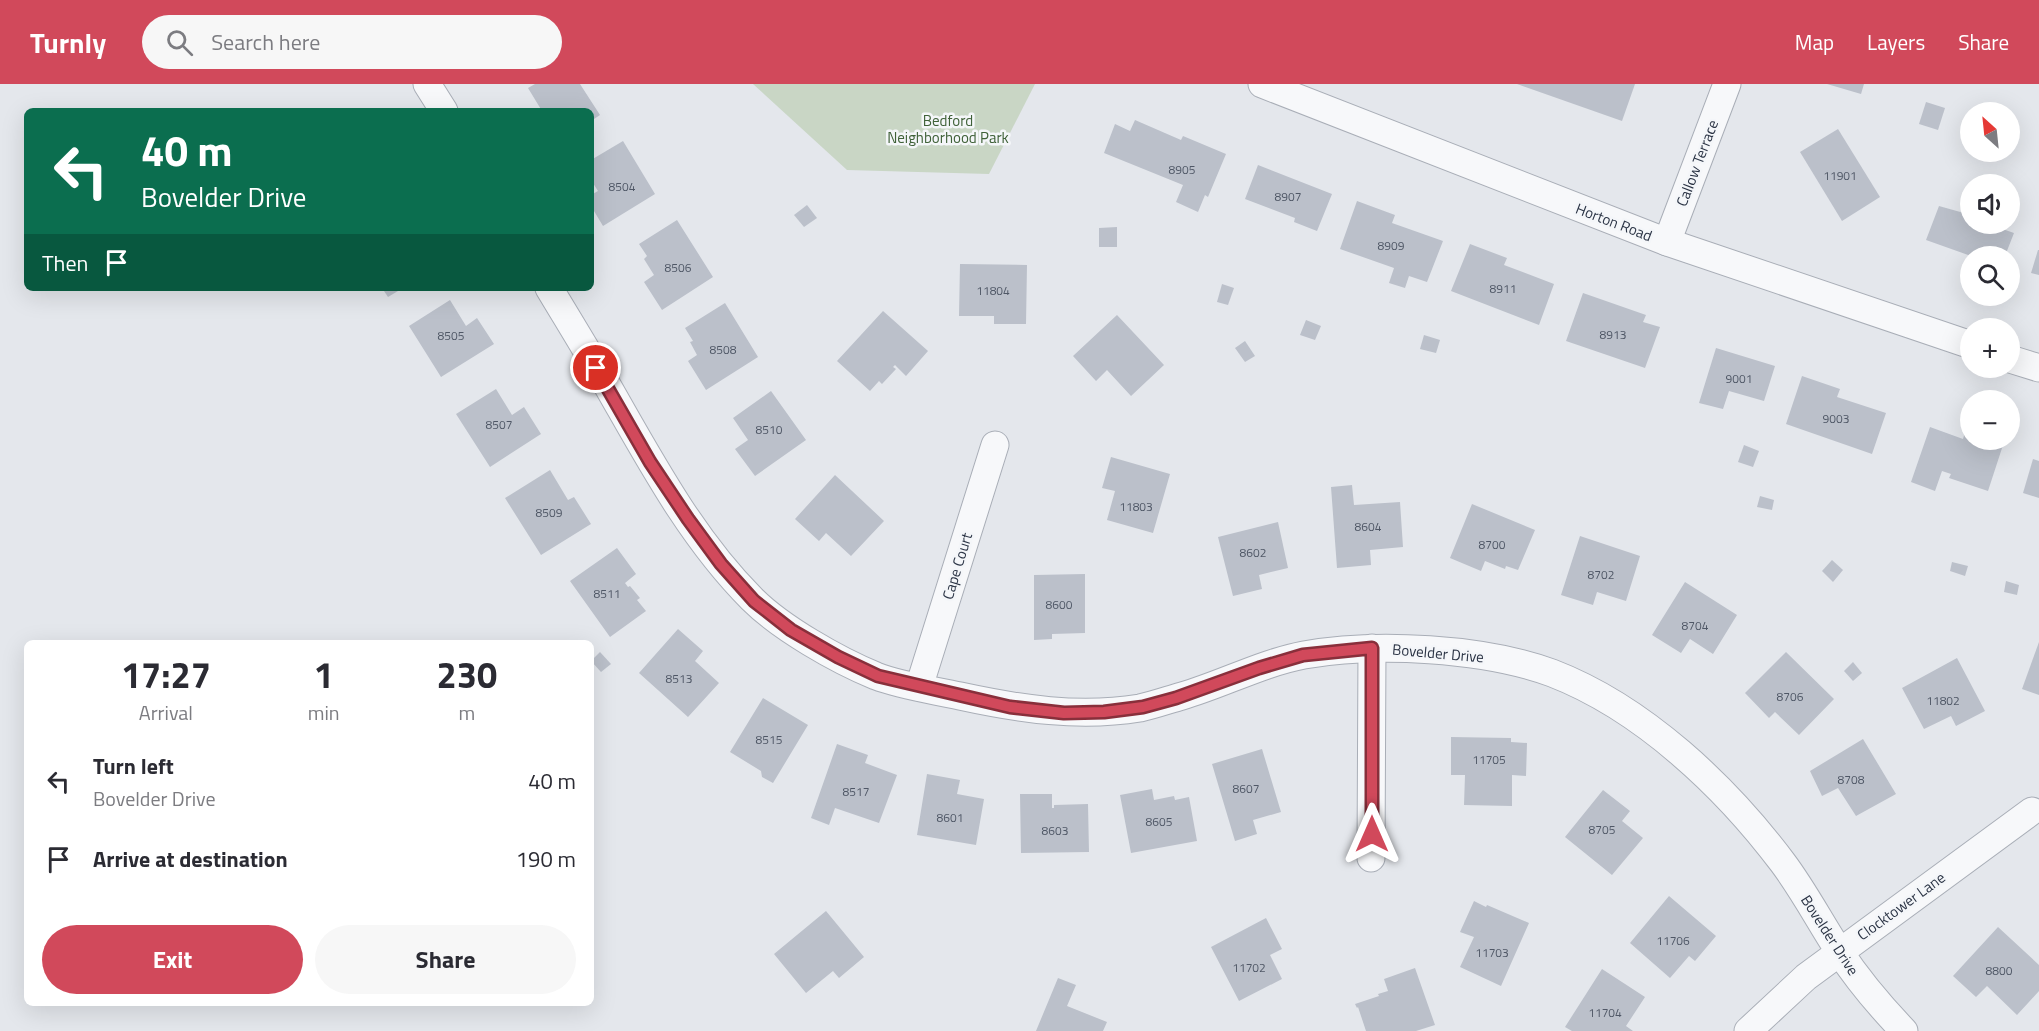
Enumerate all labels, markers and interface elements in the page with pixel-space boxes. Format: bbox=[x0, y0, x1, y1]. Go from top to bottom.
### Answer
search box bbox=[142, 15, 562, 69]
text: Turnly bbox=[30, 21, 106, 64]
text: Search here bbox=[211, 25, 320, 59]
icon: search bbox=[163, 26, 196, 59]
text: Map bbox=[1795, 26, 1834, 58]
text: Layers bbox=[1867, 26, 1925, 58]
text: Share bbox=[1958, 26, 2009, 58]
north arrow bbox=[1960, 102, 2020, 162]
map controls bbox=[1960, 102, 2020, 450]
park label: Bedford Neighborhood Park bbox=[887, 109, 1009, 149]
street label: Callow Terrace bbox=[1670, 116, 1724, 210]
text: 40 m bbox=[141, 118, 233, 182]
icon: left bbox=[42, 132, 120, 210]
house number: 8905 bbox=[1169, 160, 1196, 179]
house number: 11901 bbox=[1823, 166, 1857, 185]
button: sound bbox=[1960, 174, 2020, 234]
text: Bovelder Drive bbox=[141, 176, 307, 217]
house number: 8504 bbox=[609, 177, 636, 196]
house number: 8907 bbox=[1275, 187, 1301, 206]
street label: Horton Road bbox=[1572, 197, 1656, 247]
house number: 8909 bbox=[1378, 236, 1405, 255]
text: Then bbox=[42, 246, 88, 280]
icon: arrive bbox=[100, 246, 133, 279]
button: search bbox=[1960, 246, 2020, 306]
house number: 8506 bbox=[665, 258, 692, 277]
house number: 8911 bbox=[1490, 279, 1516, 298]
house number: 11804 bbox=[976, 281, 1010, 300]
button: + bbox=[1960, 318, 2020, 378]
house number: 8913 bbox=[1600, 325, 1626, 344]
house number: 8505 bbox=[438, 326, 465, 345]
house number: 8508 bbox=[710, 340, 737, 359]
pin bbox=[570, 342, 621, 393]
icon: arrive bbox=[579, 351, 612, 384]
house number: 9001 bbox=[1726, 369, 1752, 388]
button: − bbox=[1960, 390, 2020, 450]
house number: 9003 bbox=[1823, 409, 1849, 428]
house number: 8507 bbox=[486, 415, 512, 434]
house number: 8510 bbox=[756, 420, 783, 439]
house number: 11803 bbox=[1119, 497, 1153, 516]
house number: 8509 bbox=[536, 503, 563, 522]
house number: 8604 bbox=[1355, 517, 1382, 536]
street label: Cape Court bbox=[936, 529, 978, 602]
house number: 8700 bbox=[1479, 535, 1506, 554]
house number: 8602 bbox=[1240, 543, 1266, 562]
house number: 8702 bbox=[1588, 565, 1614, 584]
house number: 8511 bbox=[594, 584, 620, 603]
house number: 8600 bbox=[1046, 595, 1073, 614]
house number: 8704 bbox=[1682, 616, 1709, 635]
street label: Bovelder Drive bbox=[1391, 638, 1485, 668]
text: 17:27 bbox=[121, 647, 211, 702]
text: 1 bbox=[314, 647, 334, 702]
text: 230 bbox=[437, 647, 497, 702]
house number: 8513 bbox=[666, 669, 692, 688]
house number: 8706 bbox=[1777, 687, 1804, 706]
house number: 11802 bbox=[1926, 691, 1960, 710]
text: Arrival bbox=[139, 697, 193, 728]
text: min bbox=[308, 697, 340, 728]
text: m bbox=[458, 697, 475, 728]
house number: 8515 bbox=[756, 730, 783, 749]
text: Turn left bbox=[93, 749, 174, 783]
house number: 11705 bbox=[1472, 750, 1506, 769]
text: 40 m bbox=[528, 764, 576, 798]
icon: left bbox=[42, 765, 75, 798]
house number: 8708 bbox=[1838, 770, 1865, 789]
house number: 8607 bbox=[1233, 779, 1259, 798]
house number: 8517 bbox=[843, 782, 869, 801]
text: Bovelder Drive bbox=[93, 783, 216, 814]
position arrow bbox=[1340, 802, 1404, 866]
house number: 8601 bbox=[937, 808, 963, 827]
house number: 8605 bbox=[1146, 812, 1173, 831]
house number: 8705 bbox=[1589, 820, 1616, 839]
house number: 8603 bbox=[1042, 821, 1068, 840]
text: Arrive at destination bbox=[93, 842, 288, 876]
text: 190 m bbox=[516, 842, 576, 876]
icon: arrive bbox=[42, 843, 75, 876]
street label: Clocktower Lane bbox=[1852, 866, 1950, 946]
street label: Bovelder Drive bbox=[1795, 890, 1865, 980]
button: Exit bbox=[42, 925, 303, 994]
button: Share bbox=[315, 925, 576, 994]
house number: 11706 bbox=[1656, 931, 1690, 950]
house number: 11703 bbox=[1475, 943, 1509, 962]
house number: 11702 bbox=[1232, 958, 1266, 977]
house number: 8800 bbox=[1986, 961, 2013, 980]
house number: 11704 bbox=[1588, 1003, 1622, 1022]

